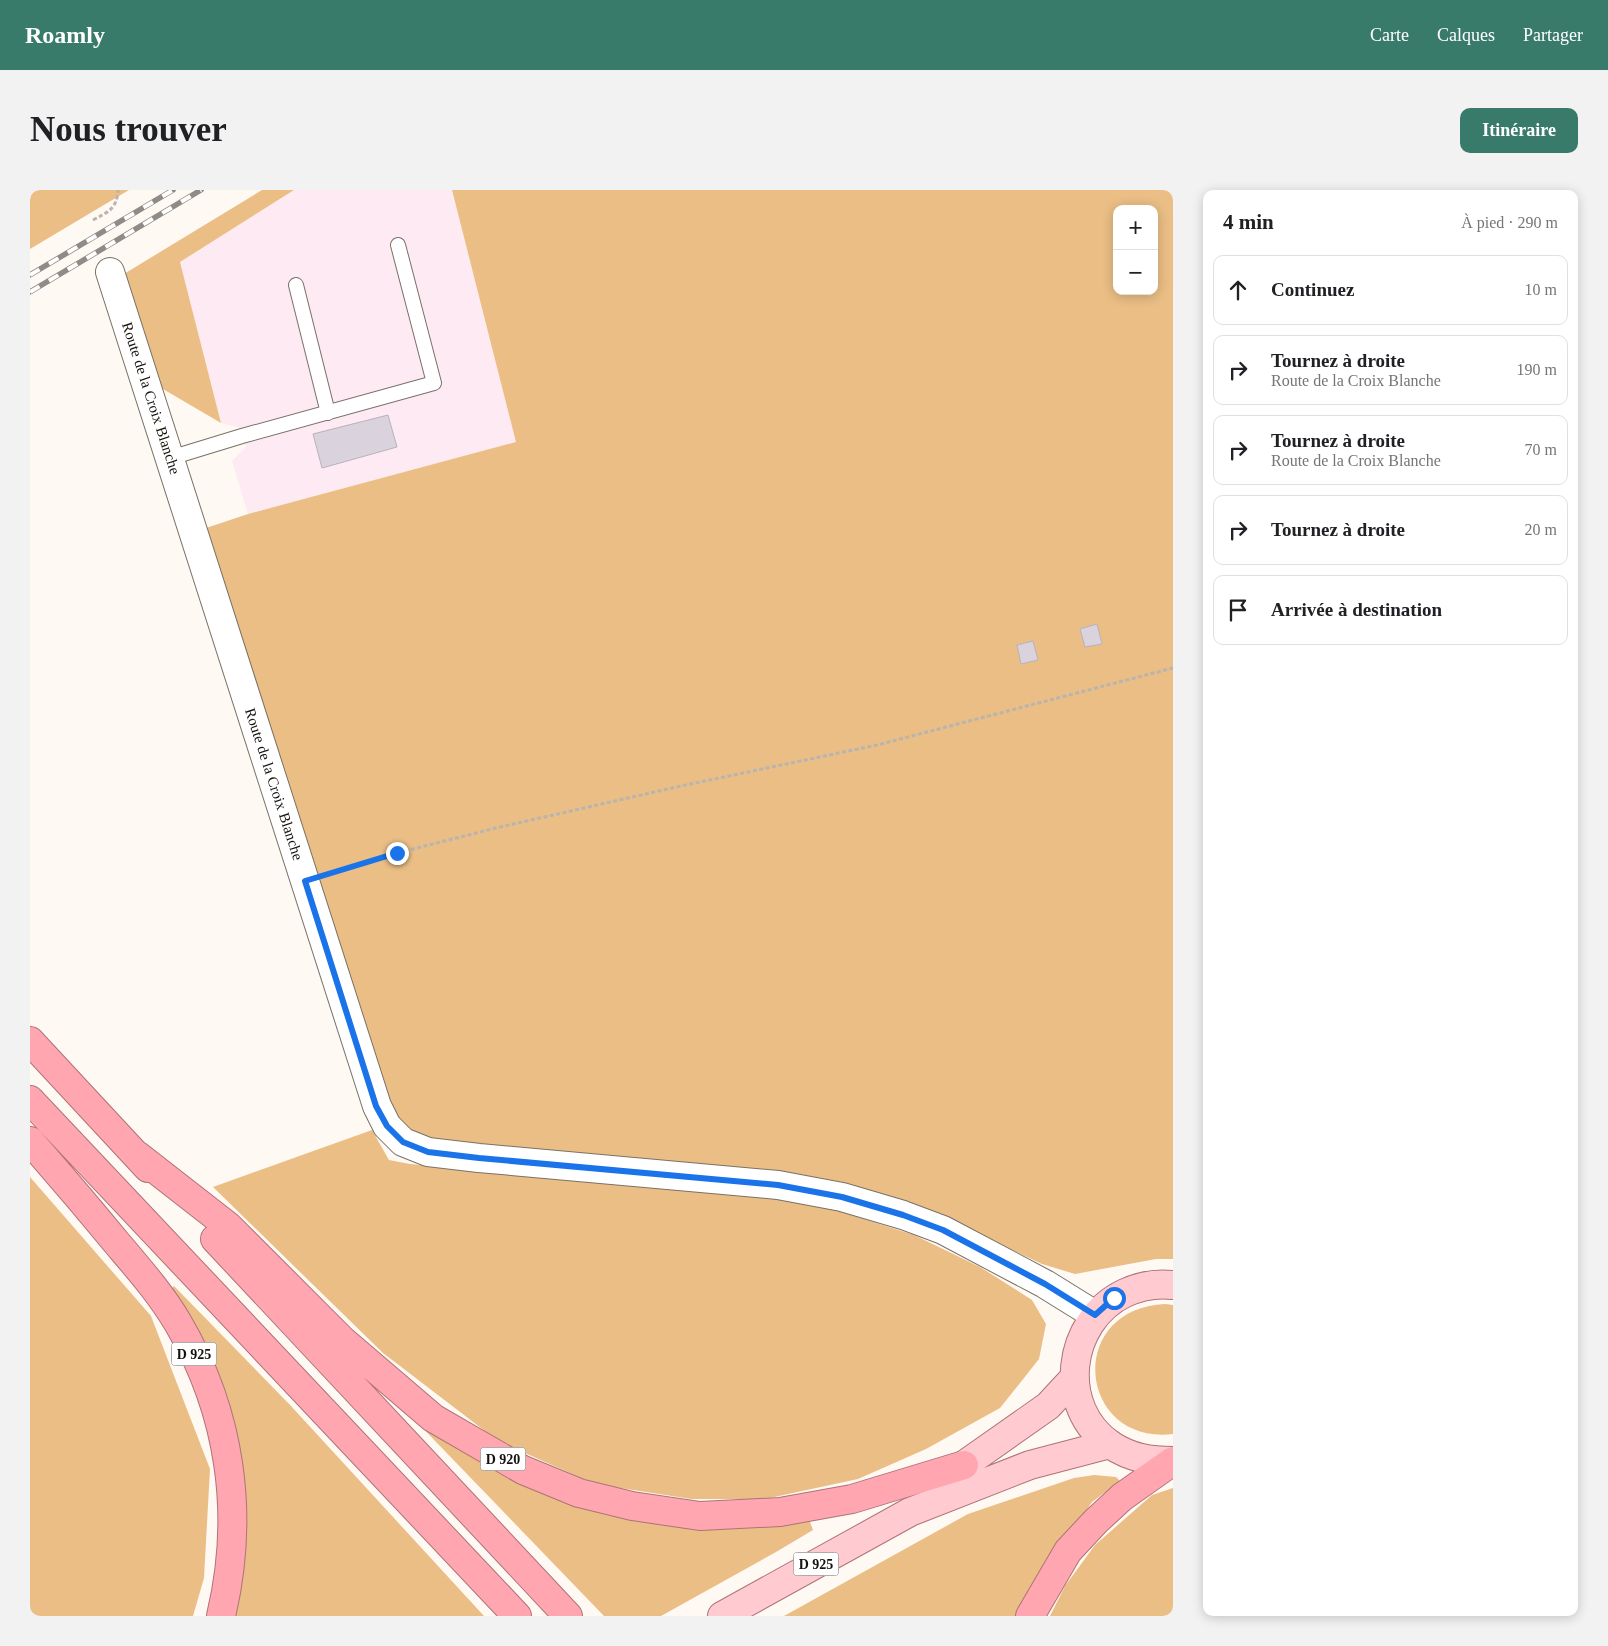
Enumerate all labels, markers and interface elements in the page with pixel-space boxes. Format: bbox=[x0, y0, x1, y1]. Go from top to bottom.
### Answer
text: Roamly bbox=[25, 22, 105, 48]
text: Carte bbox=[1370, 25, 1409, 45]
text: Calques bbox=[1437, 25, 1495, 45]
text: Partager bbox=[1523, 25, 1583, 45]
button: Itinéraire bbox=[1460, 108, 1578, 153]
text: Nous trouver bbox=[30, 110, 227, 149]
map controls bbox=[1113, 205, 1158, 295]
button: + bbox=[1113, 205, 1158, 250]
text: 4 min bbox=[1223, 210, 1274, 234]
text: À pied · 290 m bbox=[1461, 214, 1558, 231]
button: − bbox=[1113, 250, 1158, 295]
icon: ahead bbox=[1224, 276, 1252, 304]
text: Continuez bbox=[1271, 279, 1354, 300]
text: 10 m bbox=[1525, 281, 1557, 298]
street label: Route de la Croix Blanche bbox=[119, 320, 183, 476]
text: Tournez à droite bbox=[1271, 350, 1405, 371]
icon: right bbox=[1224, 356, 1252, 384]
text: 190 m bbox=[1517, 361, 1557, 378]
text: Route de la Croix Blanche bbox=[1271, 372, 1441, 389]
text: Tournez à droite bbox=[1271, 430, 1405, 451]
icon: right bbox=[1224, 436, 1252, 464]
text: 70 m bbox=[1525, 441, 1557, 458]
text: Route de la Croix Blanche bbox=[1271, 452, 1441, 469]
icon: right bbox=[1224, 516, 1252, 544]
text: Tournez à droite bbox=[1271, 519, 1405, 540]
text: 20 m bbox=[1525, 521, 1557, 538]
icon: arrive bbox=[1224, 596, 1252, 624]
text: Arrivée à destination bbox=[1271, 599, 1442, 620]
street label: Route de la Croix Blanche bbox=[242, 706, 306, 862]
route end bbox=[386, 842, 409, 865]
route start bbox=[1103, 1287, 1126, 1310]
road number: D 925 bbox=[172, 1342, 216, 1366]
road number: D 920 bbox=[480, 1448, 526, 1470]
road number: D 925 bbox=[794, 1552, 838, 1576]

